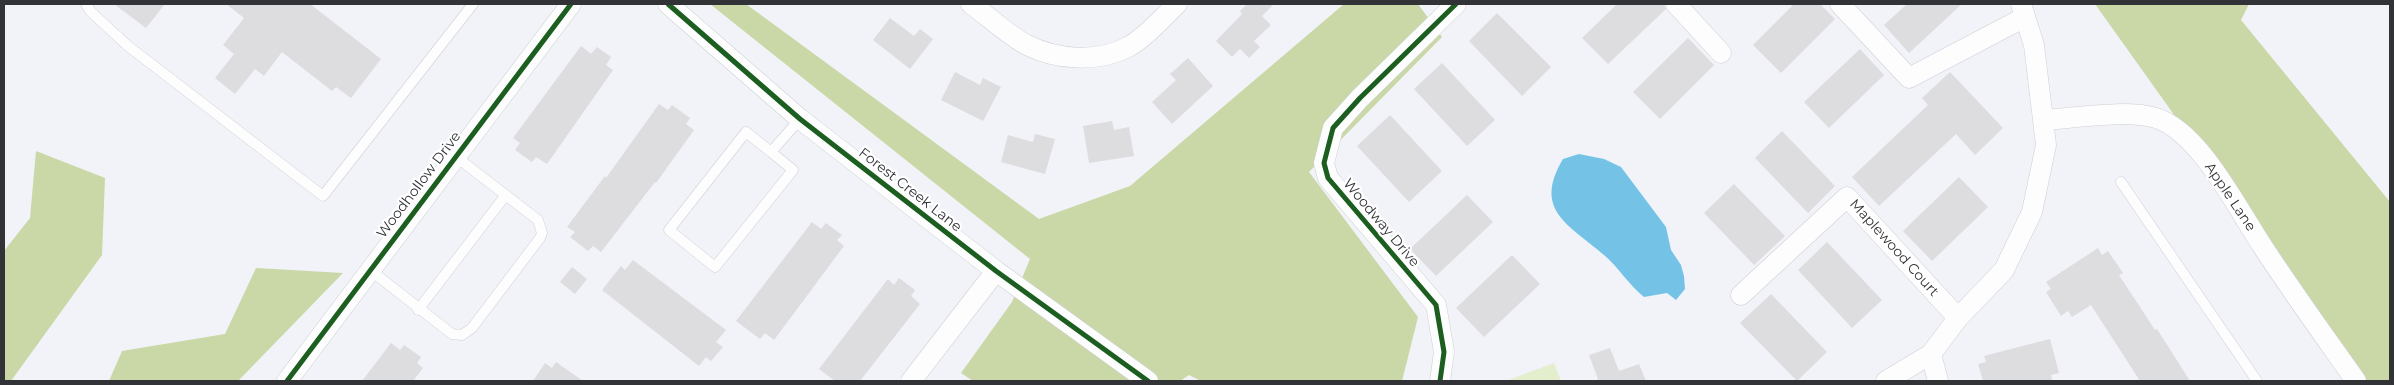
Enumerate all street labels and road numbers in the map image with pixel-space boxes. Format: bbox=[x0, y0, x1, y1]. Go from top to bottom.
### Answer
street label: Woodhollow Drive bbox=[374, 129, 464, 241]
street label: Forest Creek Lane bbox=[855, 145, 965, 235]
street label: Apple Lane bbox=[2201, 159, 2259, 235]
street label: Woodway Drive bbox=[1339, 176, 1423, 270]
street label: Maplewood Court bbox=[1846, 196, 1942, 300]

